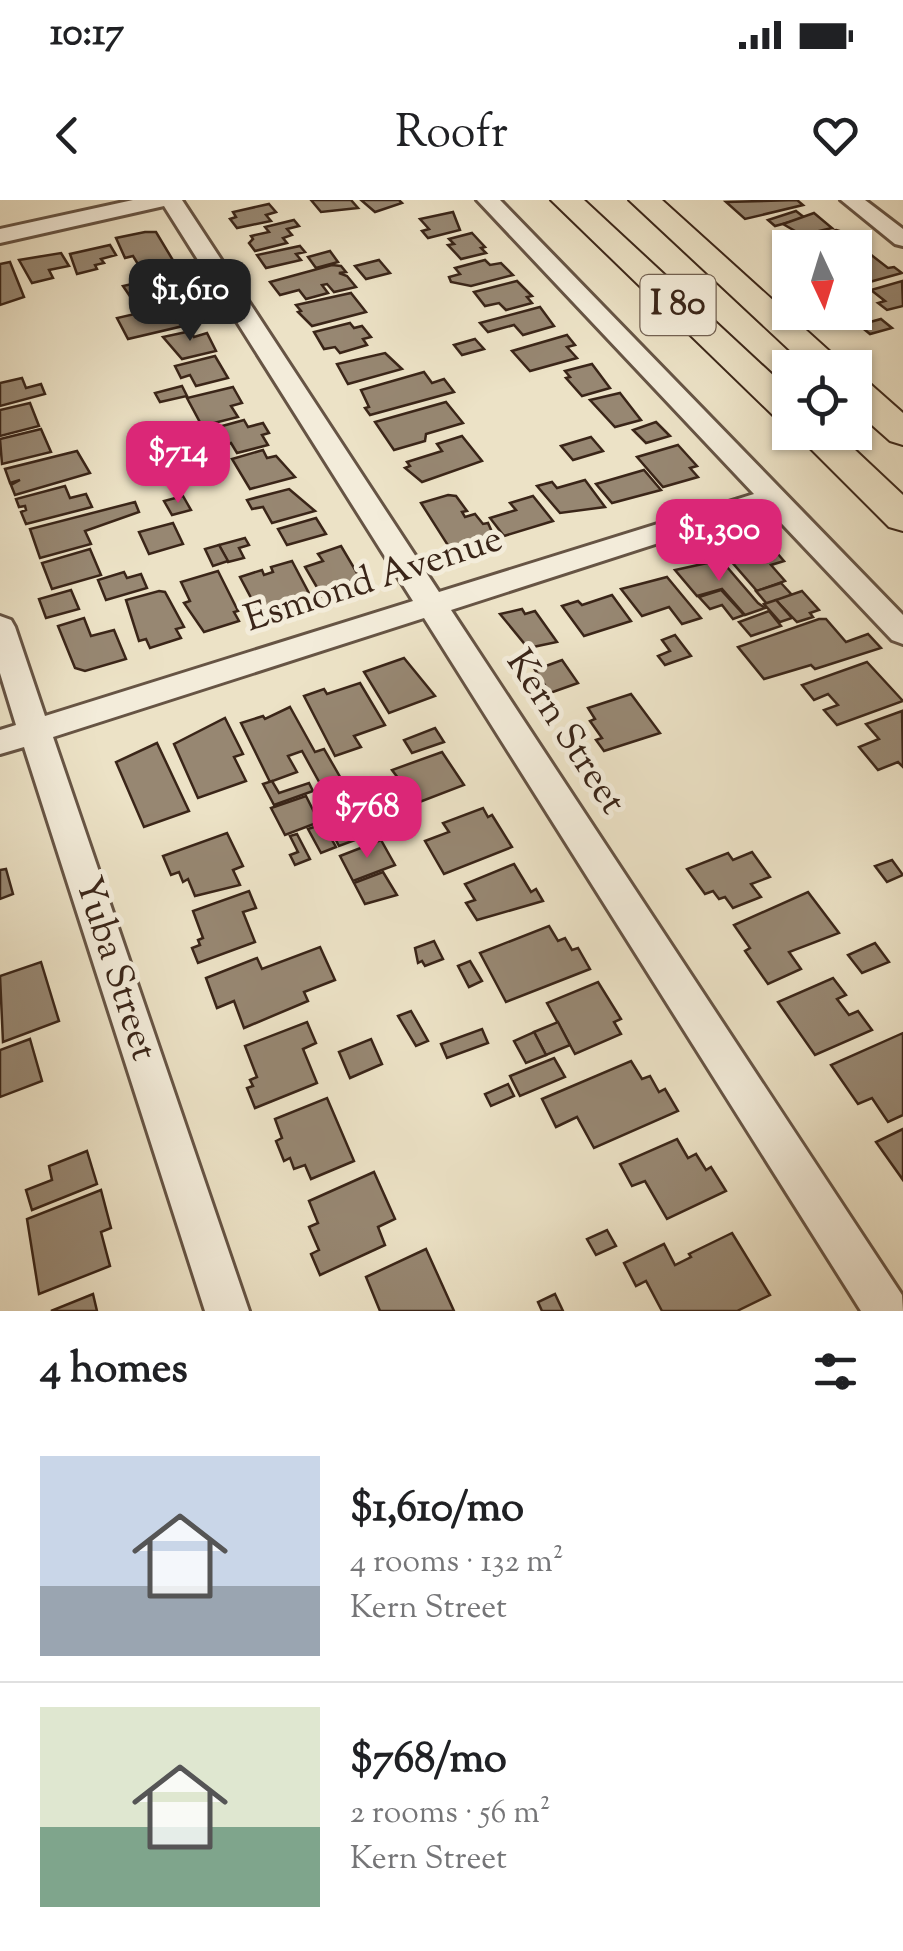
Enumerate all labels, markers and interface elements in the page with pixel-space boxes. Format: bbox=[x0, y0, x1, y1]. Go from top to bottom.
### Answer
text: 10:17 bbox=[50, 8, 124, 62]
text: Roofr bbox=[395, 103, 508, 168]
icon: back bbox=[40, 108, 95, 163]
icon: heart bbox=[808, 108, 863, 163]
north arrow bbox=[772, 230, 872, 330]
map controls bbox=[772, 230, 872, 450]
pin: $1,610 bbox=[109, 259, 271, 344]
text: $1,610 bbox=[151, 268, 229, 314]
road number: I 80 bbox=[640, 275, 716, 335]
button: locate bbox=[772, 350, 872, 450]
pin: $714 bbox=[119, 421, 237, 506]
text: $714 bbox=[148, 430, 208, 476]
pin: $1,300 bbox=[638, 499, 800, 584]
text: $1,300 bbox=[678, 508, 760, 554]
street label: Esmond Avenue bbox=[238, 514, 510, 648]
street label: Kern Street bbox=[491, 640, 637, 826]
pin: $768 bbox=[308, 776, 426, 861]
text: $768 bbox=[335, 785, 400, 831]
street label: Yuba Street bbox=[59, 870, 169, 1068]
text: 4 homes bbox=[40, 1341, 188, 1401]
icon: filters bbox=[808, 1344, 863, 1399]
text: $1,610/mo bbox=[350, 1480, 524, 1540]
icon: home bbox=[120, 1496, 240, 1616]
text: 4 rooms · 132 m² bbox=[350, 1540, 564, 1586]
text: Kern Street bbox=[350, 1586, 507, 1632]
text: $768/mo bbox=[350, 1731, 507, 1791]
icon: home bbox=[120, 1747, 240, 1867]
text: 2 rooms · 56 m² bbox=[350, 1791, 550, 1837]
text: Kern Street bbox=[350, 1837, 507, 1883]

